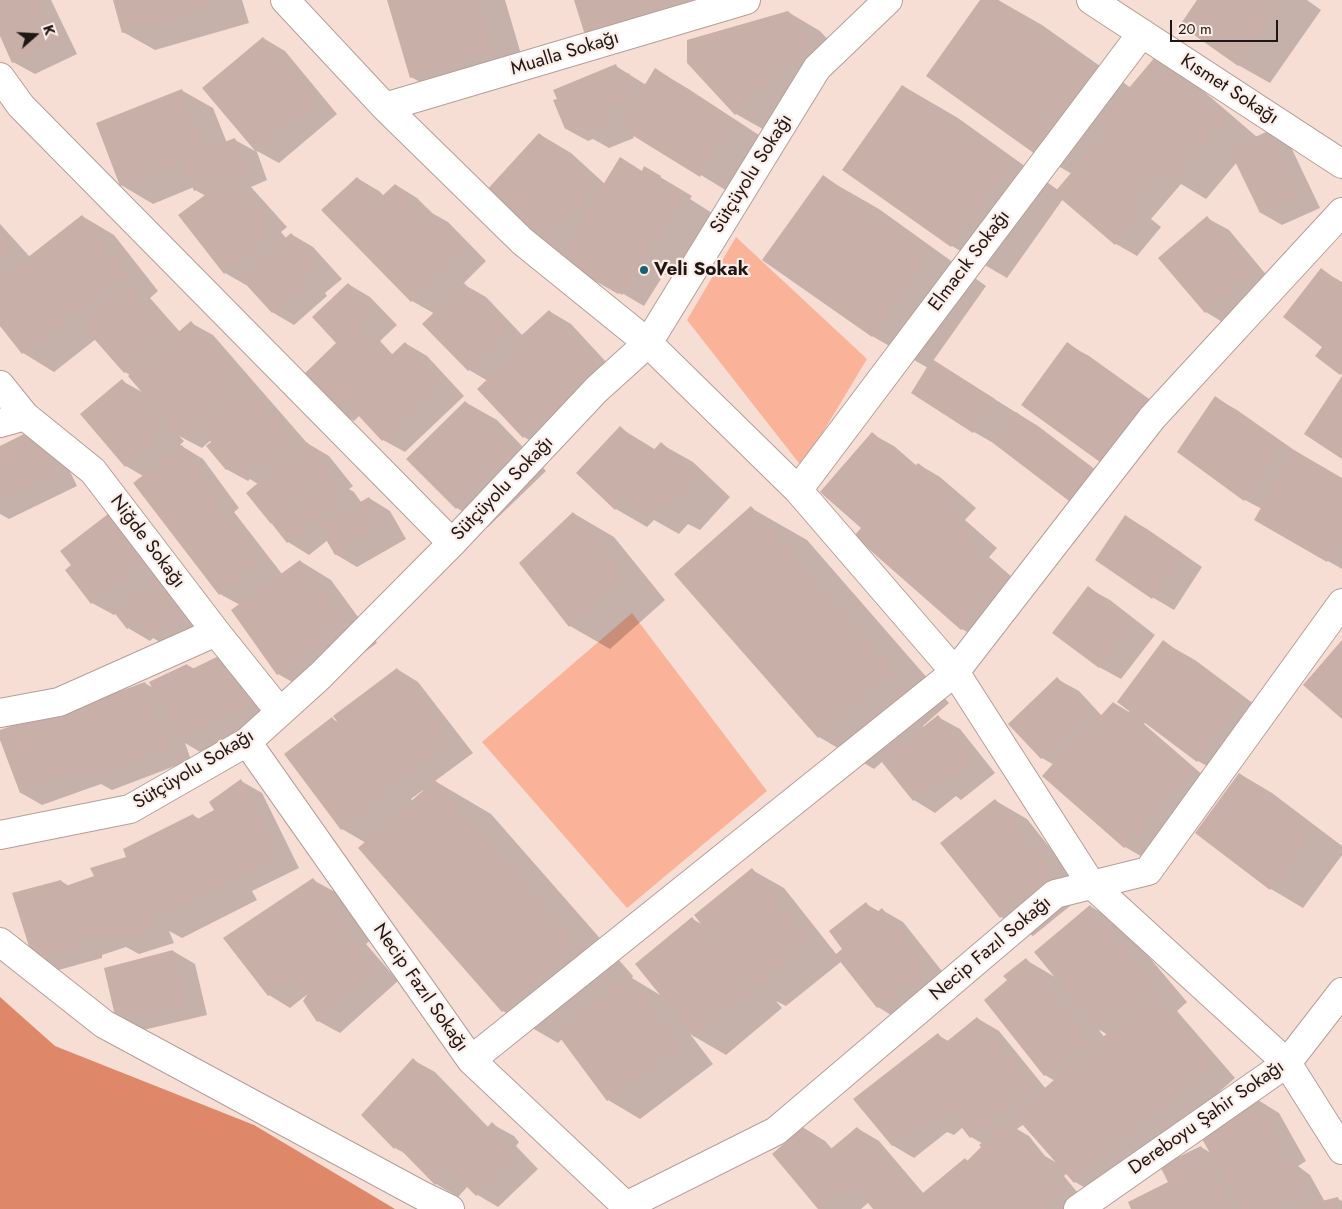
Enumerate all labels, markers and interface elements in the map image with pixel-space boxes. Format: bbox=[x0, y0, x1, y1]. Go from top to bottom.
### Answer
north arrow bbox=[10, 10, 60, 60]
scale bar bbox=[1172, 10, 1280, 42]
text: 20 m bbox=[1178, 18, 1212, 40]
text: K bbox=[38, 22, 60, 38]
street label: Mualla Sokağı bbox=[508, 27, 622, 81]
street label: Kısmet Sokağı bbox=[1176, 50, 1282, 130]
street label: Sütçüyolu Sokağı bbox=[706, 110, 798, 238]
street label: Elmacık Sokağı bbox=[925, 206, 1015, 316]
place label: Veli Sokak bbox=[654, 259, 749, 281]
marker: Veli Sokak bbox=[638, 264, 650, 276]
street label: Sütçüyolu Sokağı bbox=[447, 432, 559, 546]
street label: Niğde Sokağı bbox=[105, 491, 189, 593]
street label: Sütçüyolu Sokağı bbox=[130, 725, 258, 815]
street label: Necip Fazıl Sokağı bbox=[926, 892, 1056, 1006]
street label: Necip Fazıl Sokağı bbox=[367, 920, 473, 1056]
street label: Dereboyu Şahir Sokağı bbox=[1125, 1056, 1289, 1180]

